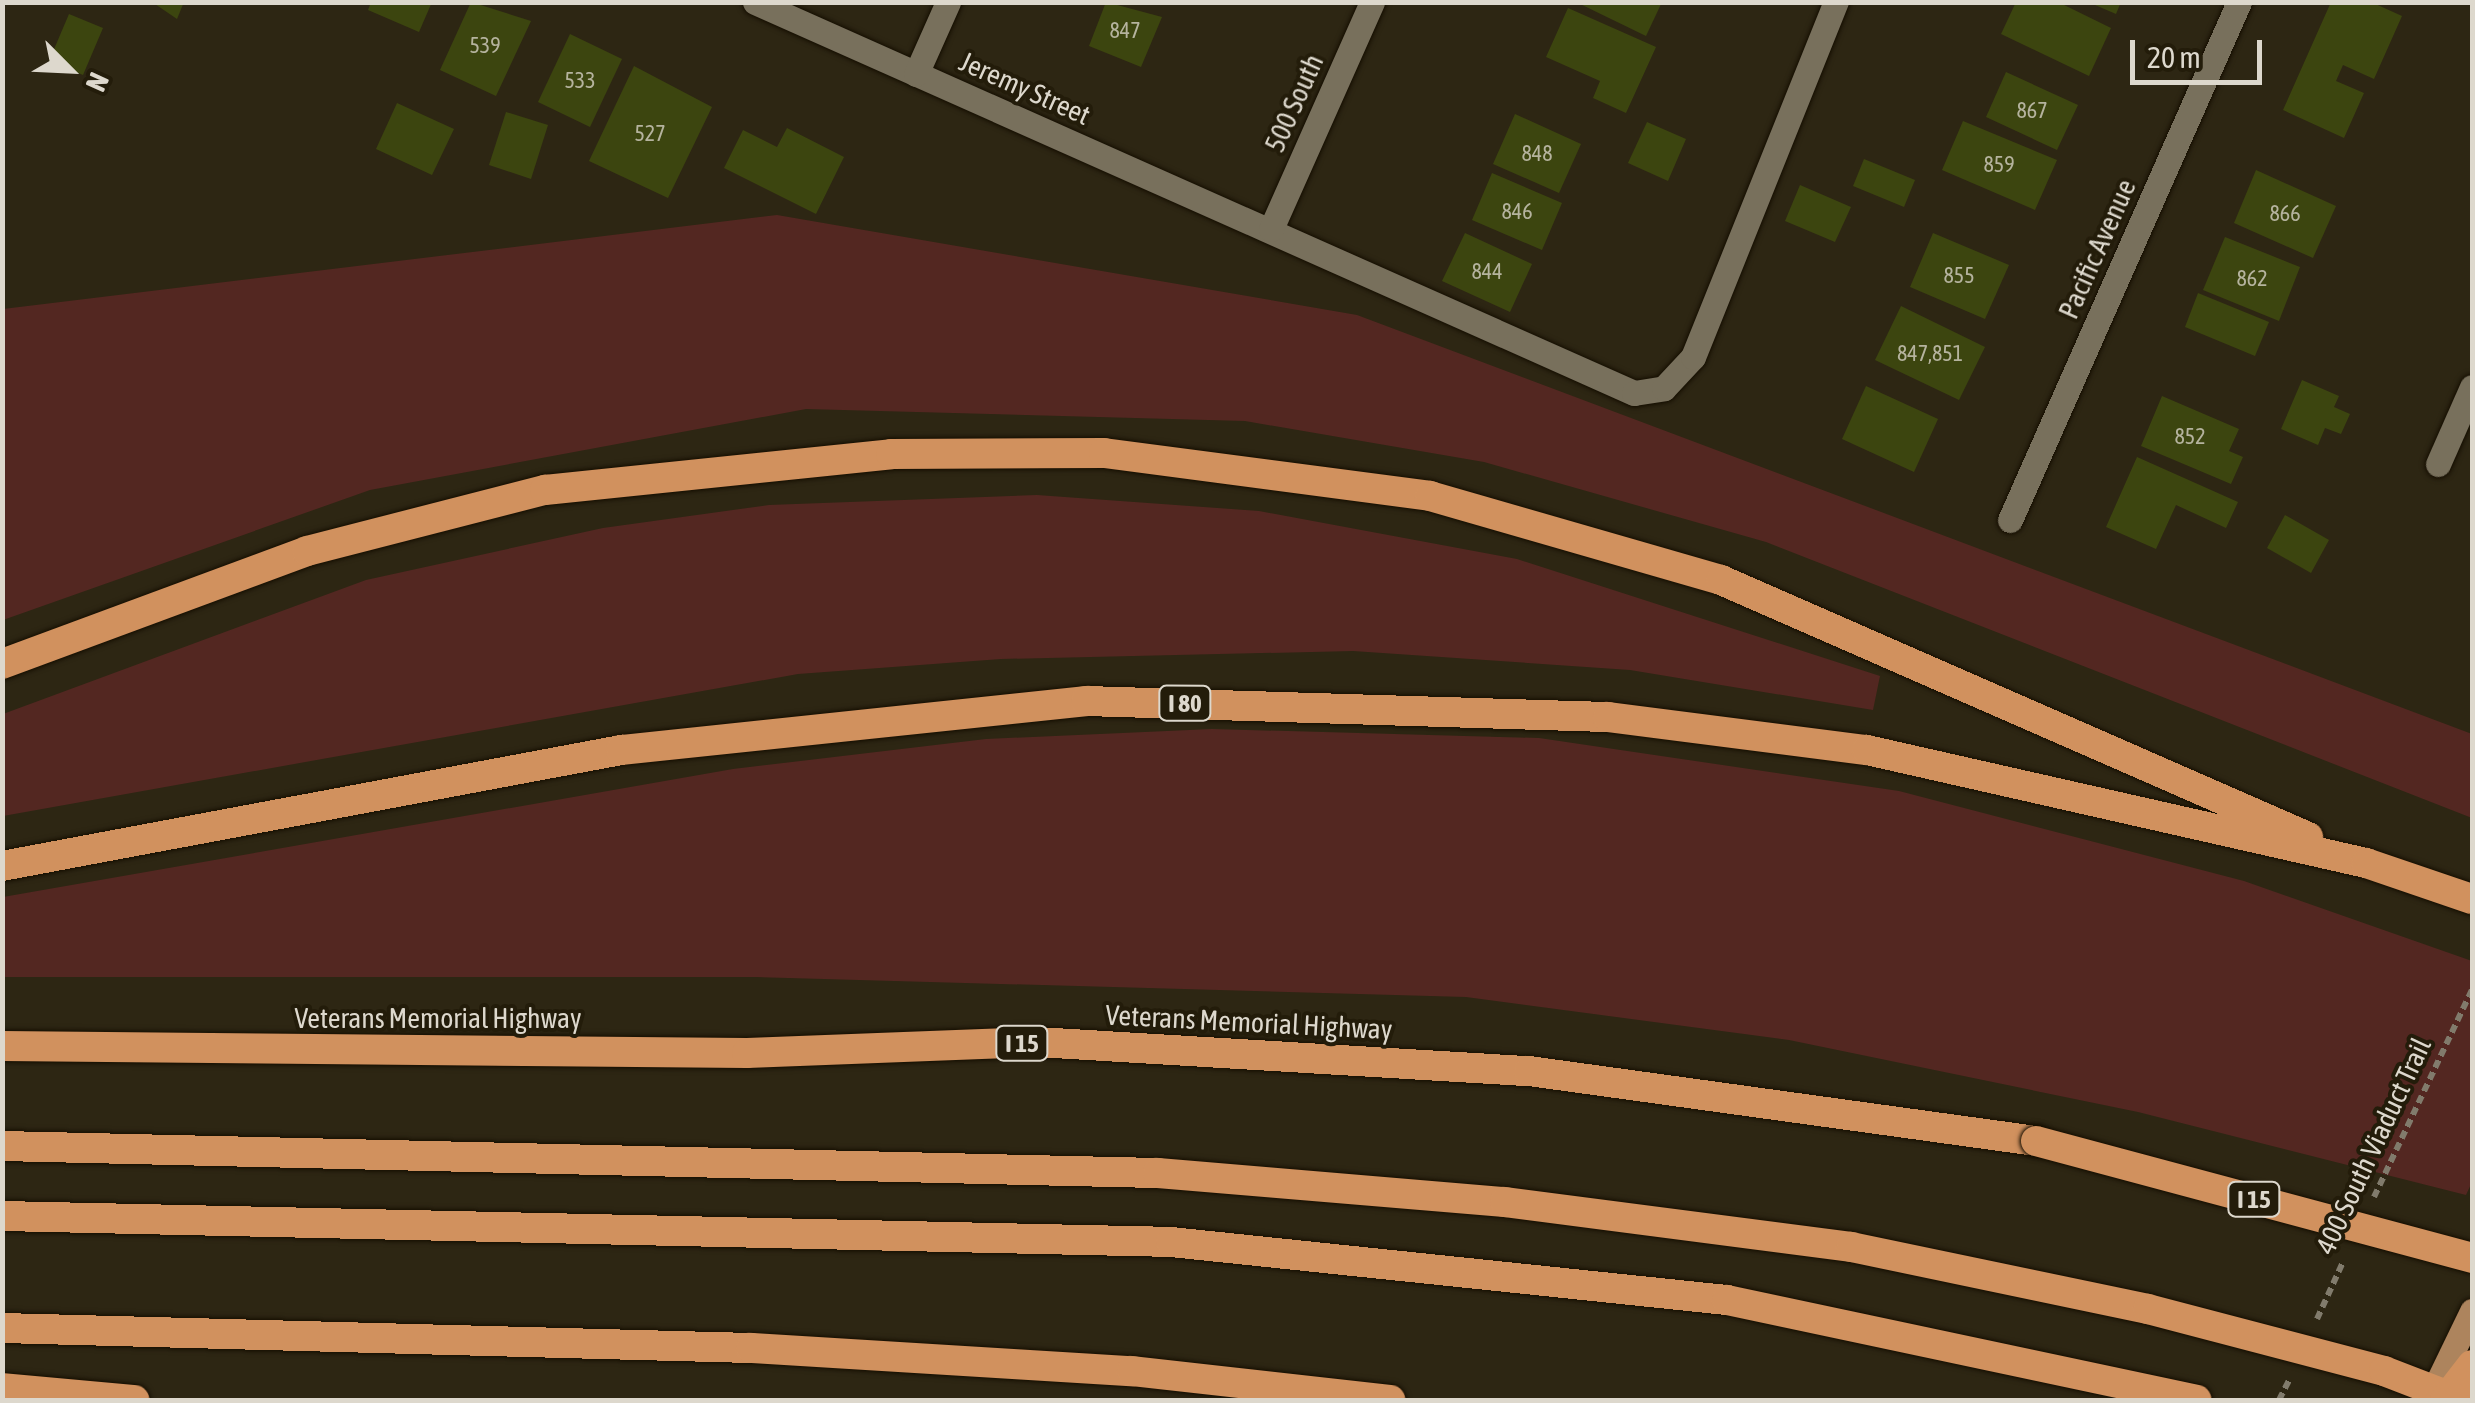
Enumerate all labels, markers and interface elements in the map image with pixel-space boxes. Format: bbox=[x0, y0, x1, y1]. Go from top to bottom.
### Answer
house number: 847 bbox=[1109, 18, 1141, 44]
north arrow bbox=[20, 20, 120, 120]
scale bar bbox=[2135, 20, 2268, 82]
house number: 539 bbox=[469, 33, 501, 59]
text: 20 m bbox=[2147, 40, 2201, 74]
street label: Jeremy Street bbox=[954, 44, 1096, 132]
street label: 500 South bbox=[1258, 49, 1330, 157]
text: N bbox=[79, 68, 115, 96]
house number: 533 bbox=[564, 68, 596, 94]
house number: 867 bbox=[2016, 98, 2048, 124]
house number: 527 bbox=[634, 121, 666, 147]
house number: 848 bbox=[1521, 141, 1553, 167]
house number: 859 bbox=[1983, 152, 2015, 178]
street label: Pacific Avenue bbox=[2051, 174, 2143, 324]
house number: 846 bbox=[1501, 199, 1533, 225]
house number: 866 bbox=[2269, 201, 2301, 227]
house number: 844 bbox=[1471, 259, 1503, 285]
house number: 855 bbox=[1943, 263, 1975, 289]
house number: 862 bbox=[2236, 266, 2268, 292]
house number: 847,851 bbox=[1897, 341, 1963, 367]
house number: 852 bbox=[2174, 424, 2206, 450]
road number: I 80 bbox=[1158, 683, 1212, 723]
street label: Veterans Memorial Highway bbox=[1105, 998, 1393, 1046]
street label: Veterans Memorial Highway bbox=[294, 1001, 582, 1035]
road number: I 15 bbox=[994, 1023, 1050, 1063]
street label: 400 South Viaduct Trail bbox=[2308, 1033, 2438, 1259]
road number: I 15 bbox=[2226, 1179, 2282, 1219]

